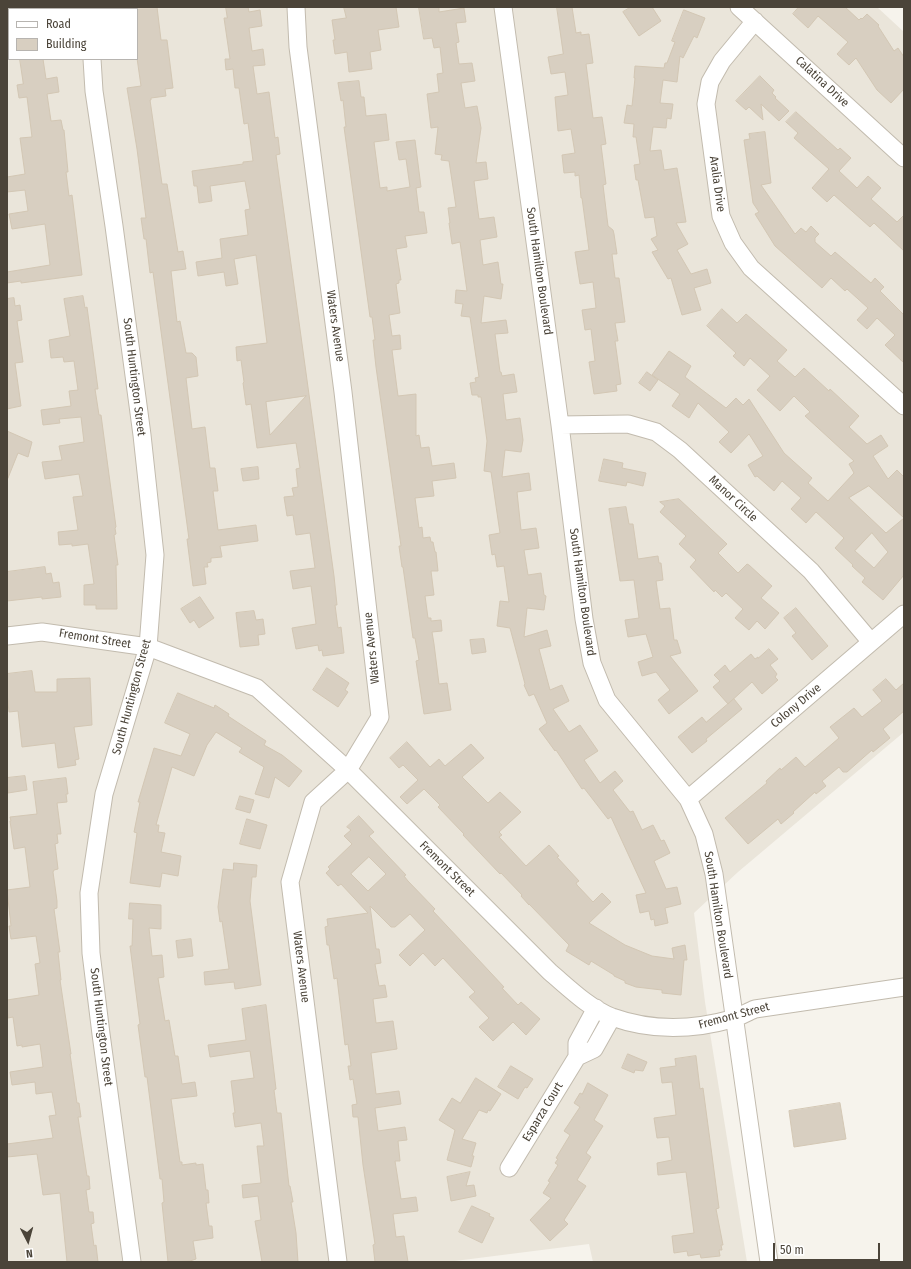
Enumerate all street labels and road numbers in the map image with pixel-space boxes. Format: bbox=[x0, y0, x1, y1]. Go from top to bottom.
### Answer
street label: Calatina Drive bbox=[792, 54, 852, 110]
street label: Aralia Drive bbox=[706, 155, 728, 213]
street label: South Hamilton Boulevard bbox=[523, 206, 555, 336]
street label: Waters Avenue bbox=[323, 289, 347, 363]
street label: South Huntington Street bbox=[120, 317, 148, 437]
street label: Manor Circle bbox=[706, 473, 760, 525]
street label: South Hamilton Boulevard bbox=[566, 527, 598, 657]
street label: Waters Avenue bbox=[361, 611, 383, 685]
street label: Fremont Street bbox=[58, 626, 132, 652]
street label: South Huntington Street bbox=[110, 638, 154, 756]
street label: Colony Drive bbox=[768, 681, 824, 731]
street label: Fremont Street bbox=[416, 838, 478, 900]
street label: South Hamilton Boulevard bbox=[701, 850, 735, 980]
street label: Waters Avenue bbox=[289, 930, 313, 1004]
street label: South Huntington Street bbox=[87, 967, 115, 1087]
street label: Fremont Street bbox=[697, 1000, 771, 1032]
street label: Esparza Court bbox=[520, 1080, 566, 1144]

